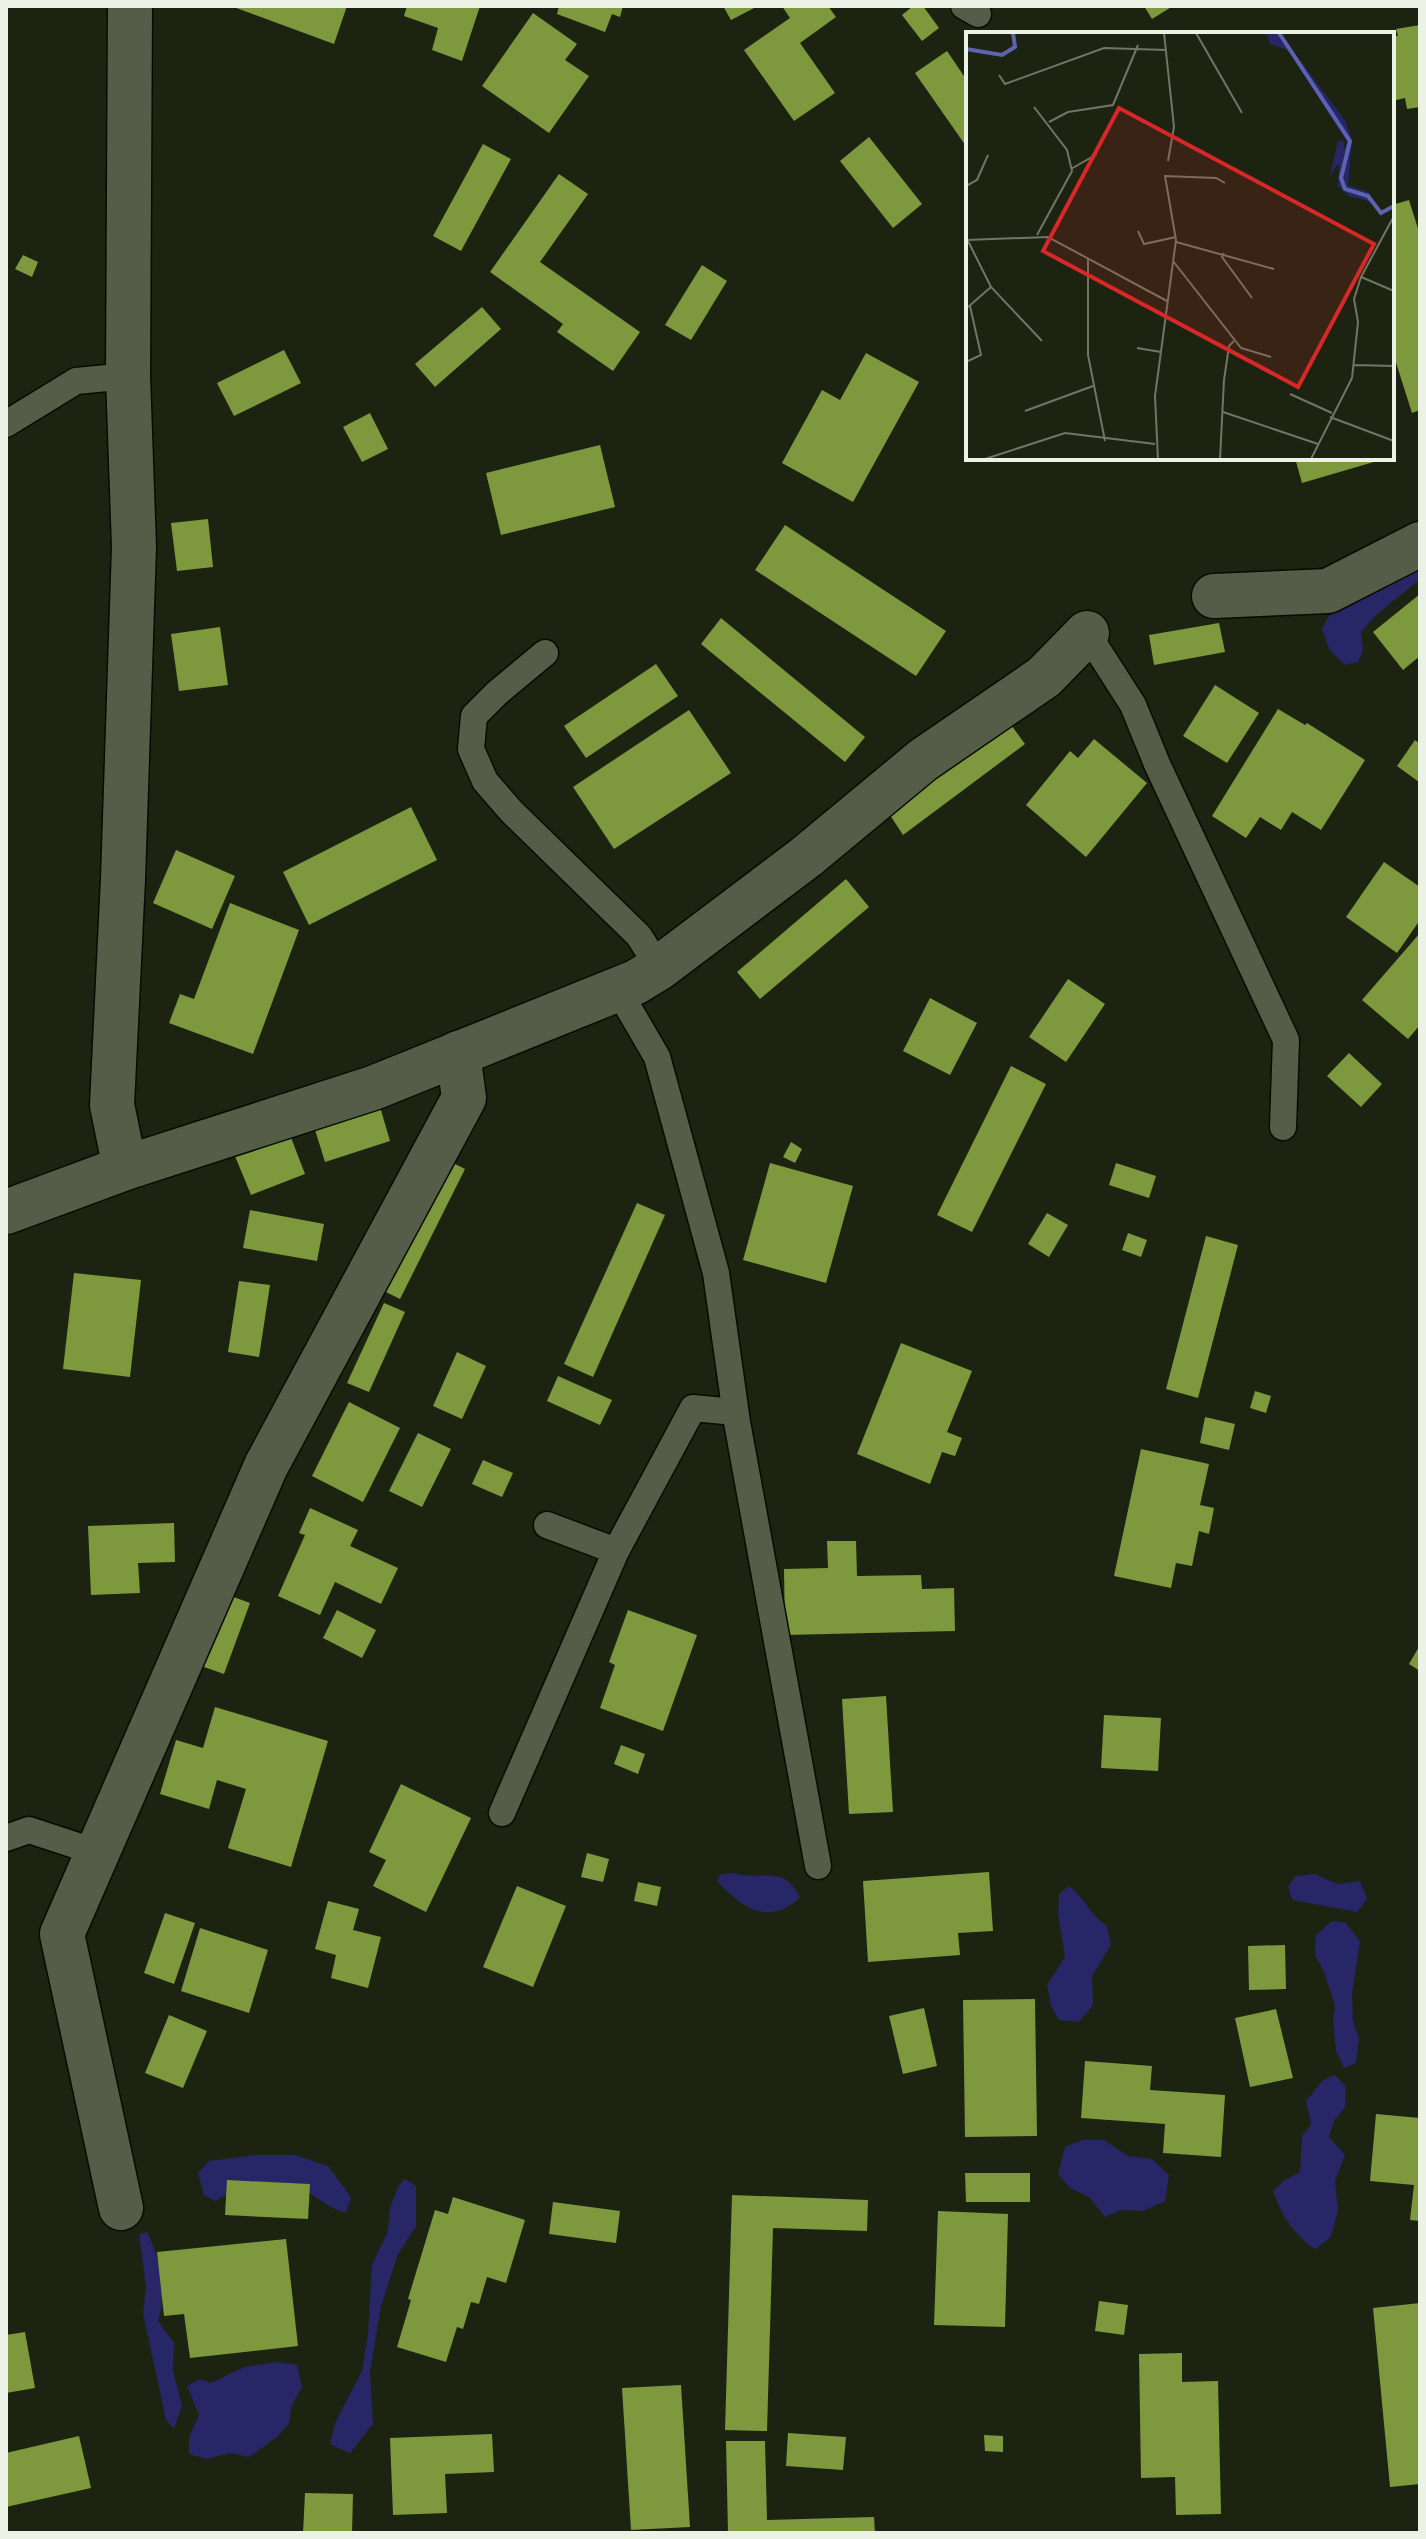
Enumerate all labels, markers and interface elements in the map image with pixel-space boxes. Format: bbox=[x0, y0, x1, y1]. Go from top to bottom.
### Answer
inset map bbox=[966, 32, 1394, 460]

